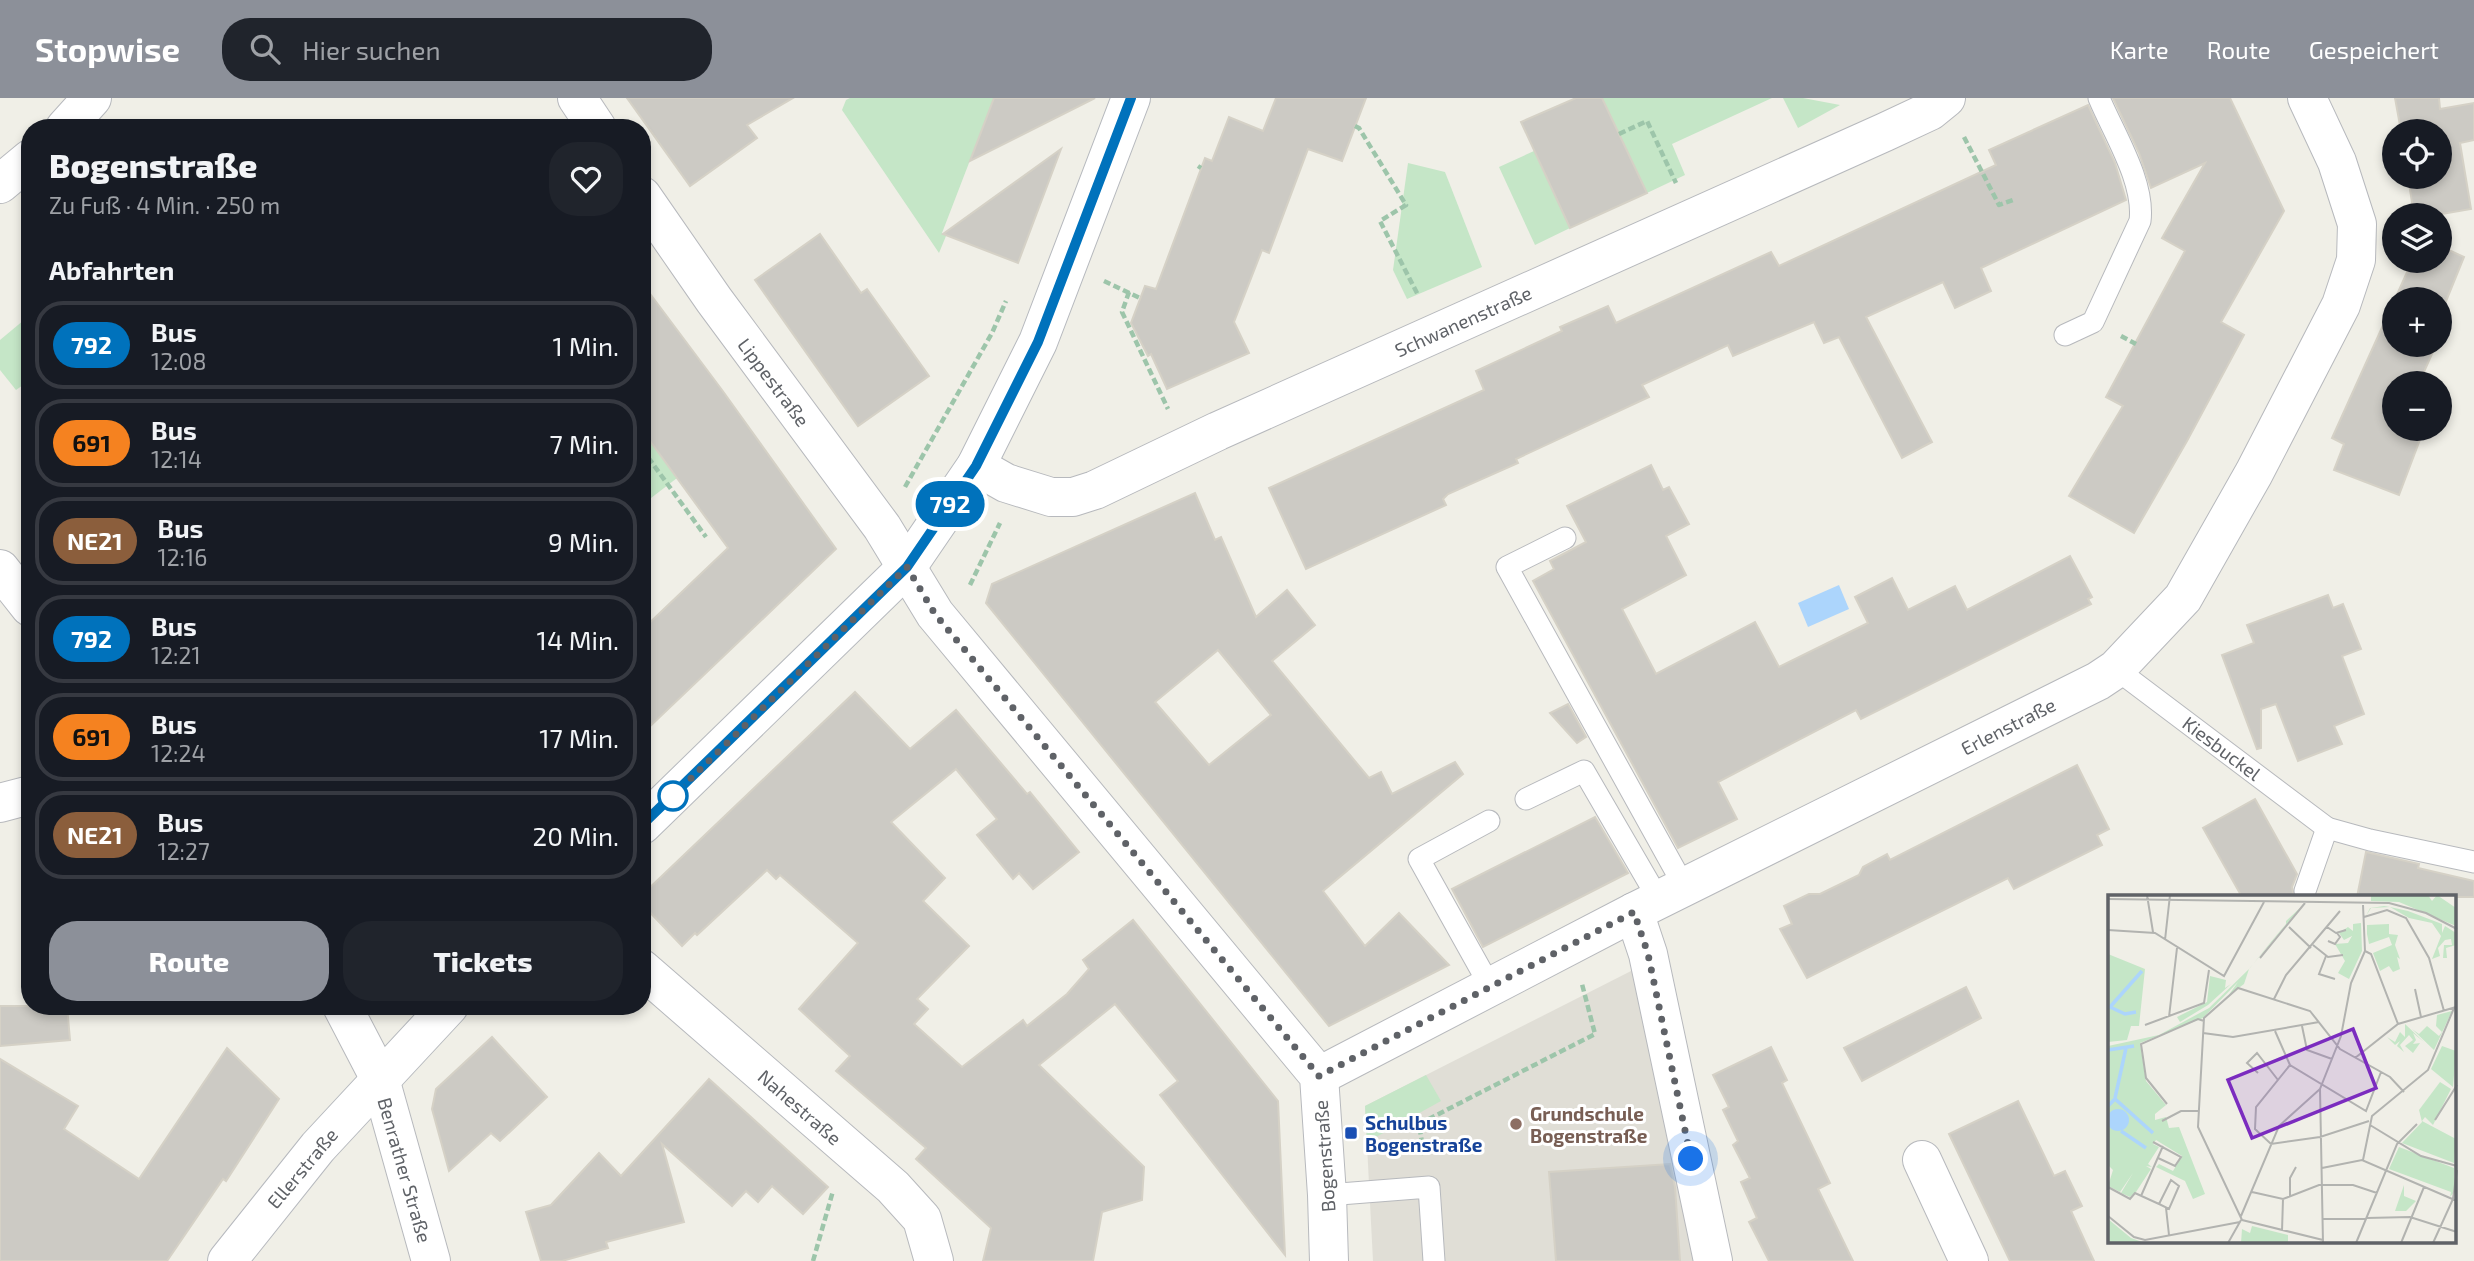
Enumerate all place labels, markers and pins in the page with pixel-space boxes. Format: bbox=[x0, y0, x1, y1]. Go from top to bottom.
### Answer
unlabelled marker bbox=[658, 781, 688, 811]
place label: Grundschule Bogenstraße bbox=[1530, 1102, 1648, 1147]
place label: Schulbus Bogenstraße bbox=[1365, 1111, 1483, 1156]
marker: Grundschule Bogenstraße bbox=[1508, 1116, 1524, 1132]
marker: Schulbus Bogenstraße bbox=[1343, 1125, 1359, 1141]

